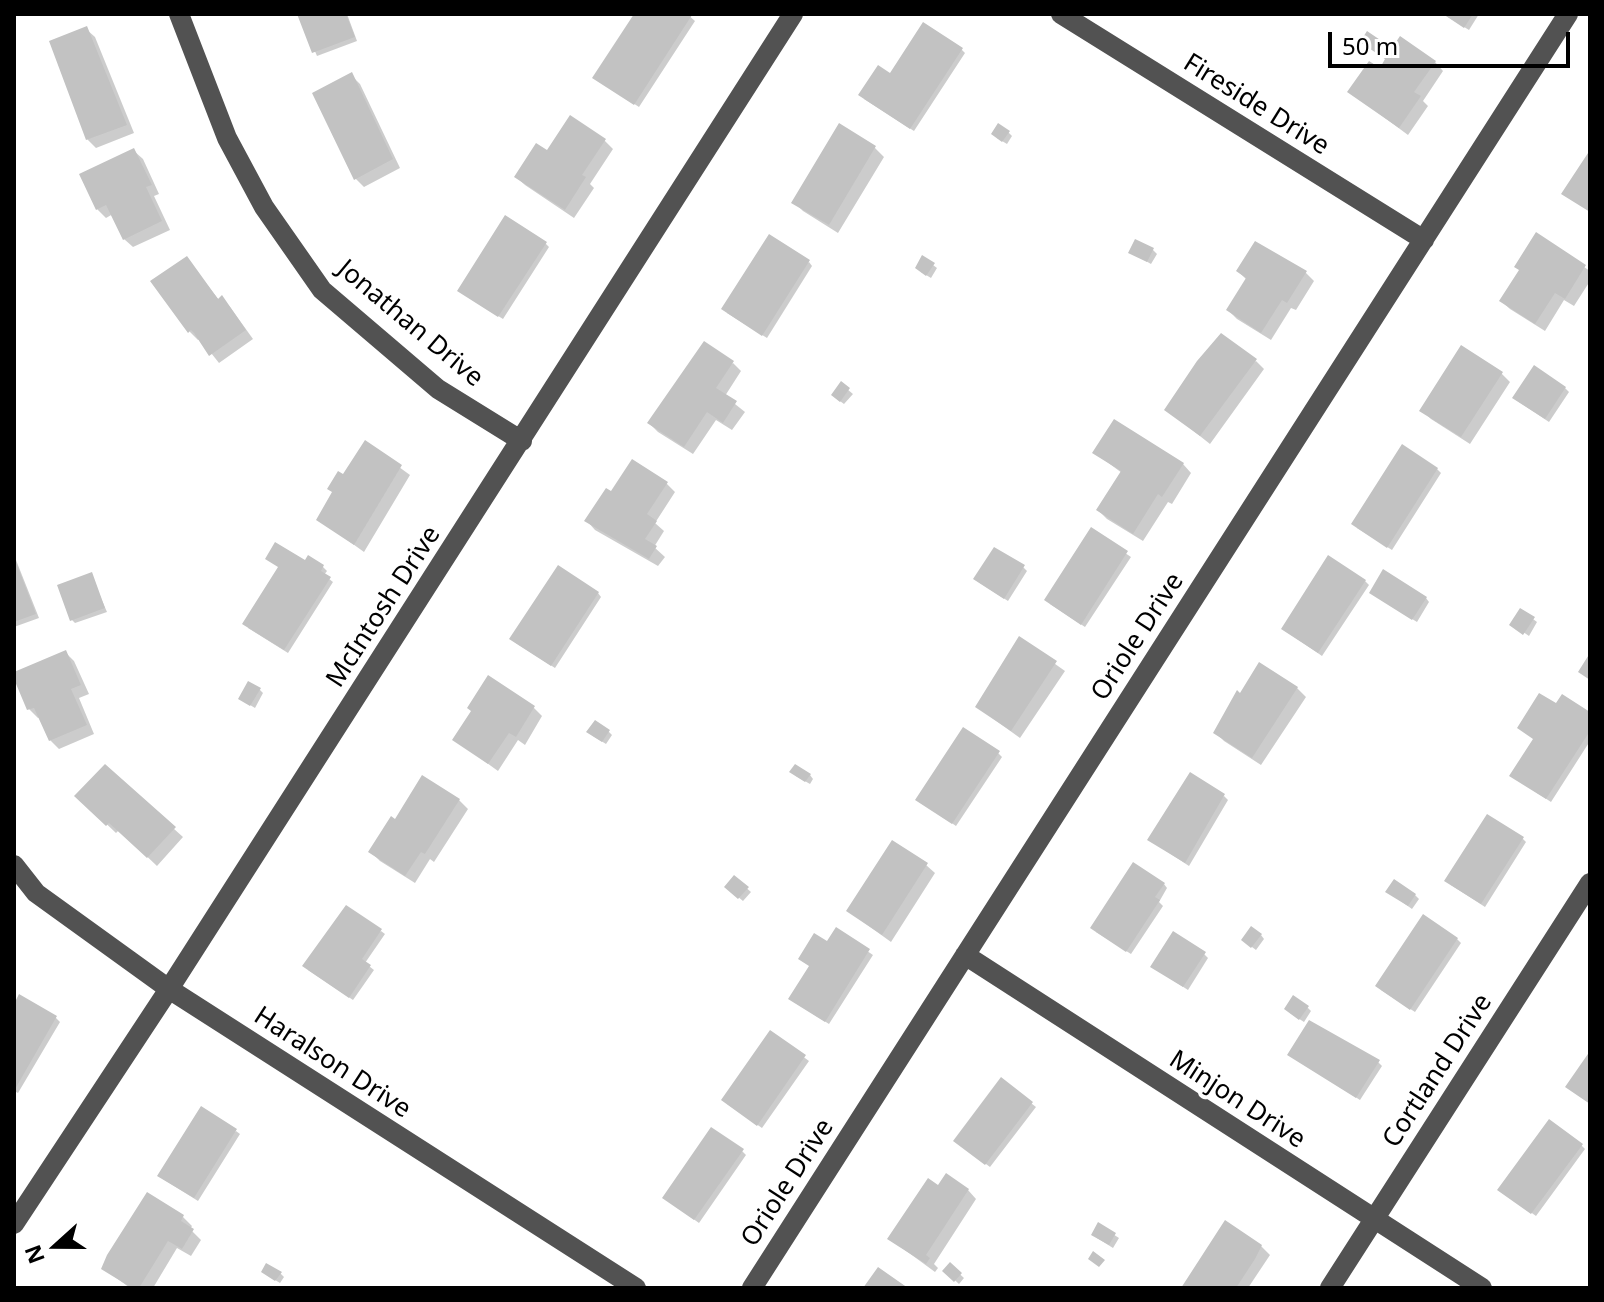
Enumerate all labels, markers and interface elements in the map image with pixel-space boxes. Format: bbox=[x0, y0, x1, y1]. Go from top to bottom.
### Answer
scale bar bbox=[1332, 16, 1574, 66]
text: 50 m bbox=[1342, 29, 1398, 62]
street label: Fireside Drive bbox=[1177, 48, 1335, 162]
street label: Jonathan Drive bbox=[331, 254, 489, 394]
street label: McIntosh Drive bbox=[320, 521, 448, 693]
street label: Oriole Drive bbox=[1085, 567, 1191, 707]
street label: Cortland Drive bbox=[1377, 988, 1499, 1154]
street label: Haralson Drive bbox=[248, 1001, 416, 1125]
street label: Minjon Drive bbox=[1163, 1044, 1311, 1156]
street label: Oriole Drive bbox=[735, 1113, 841, 1253]
north arrow bbox=[16, 1206, 96, 1286]
text: N bbox=[16, 1241, 51, 1268]

